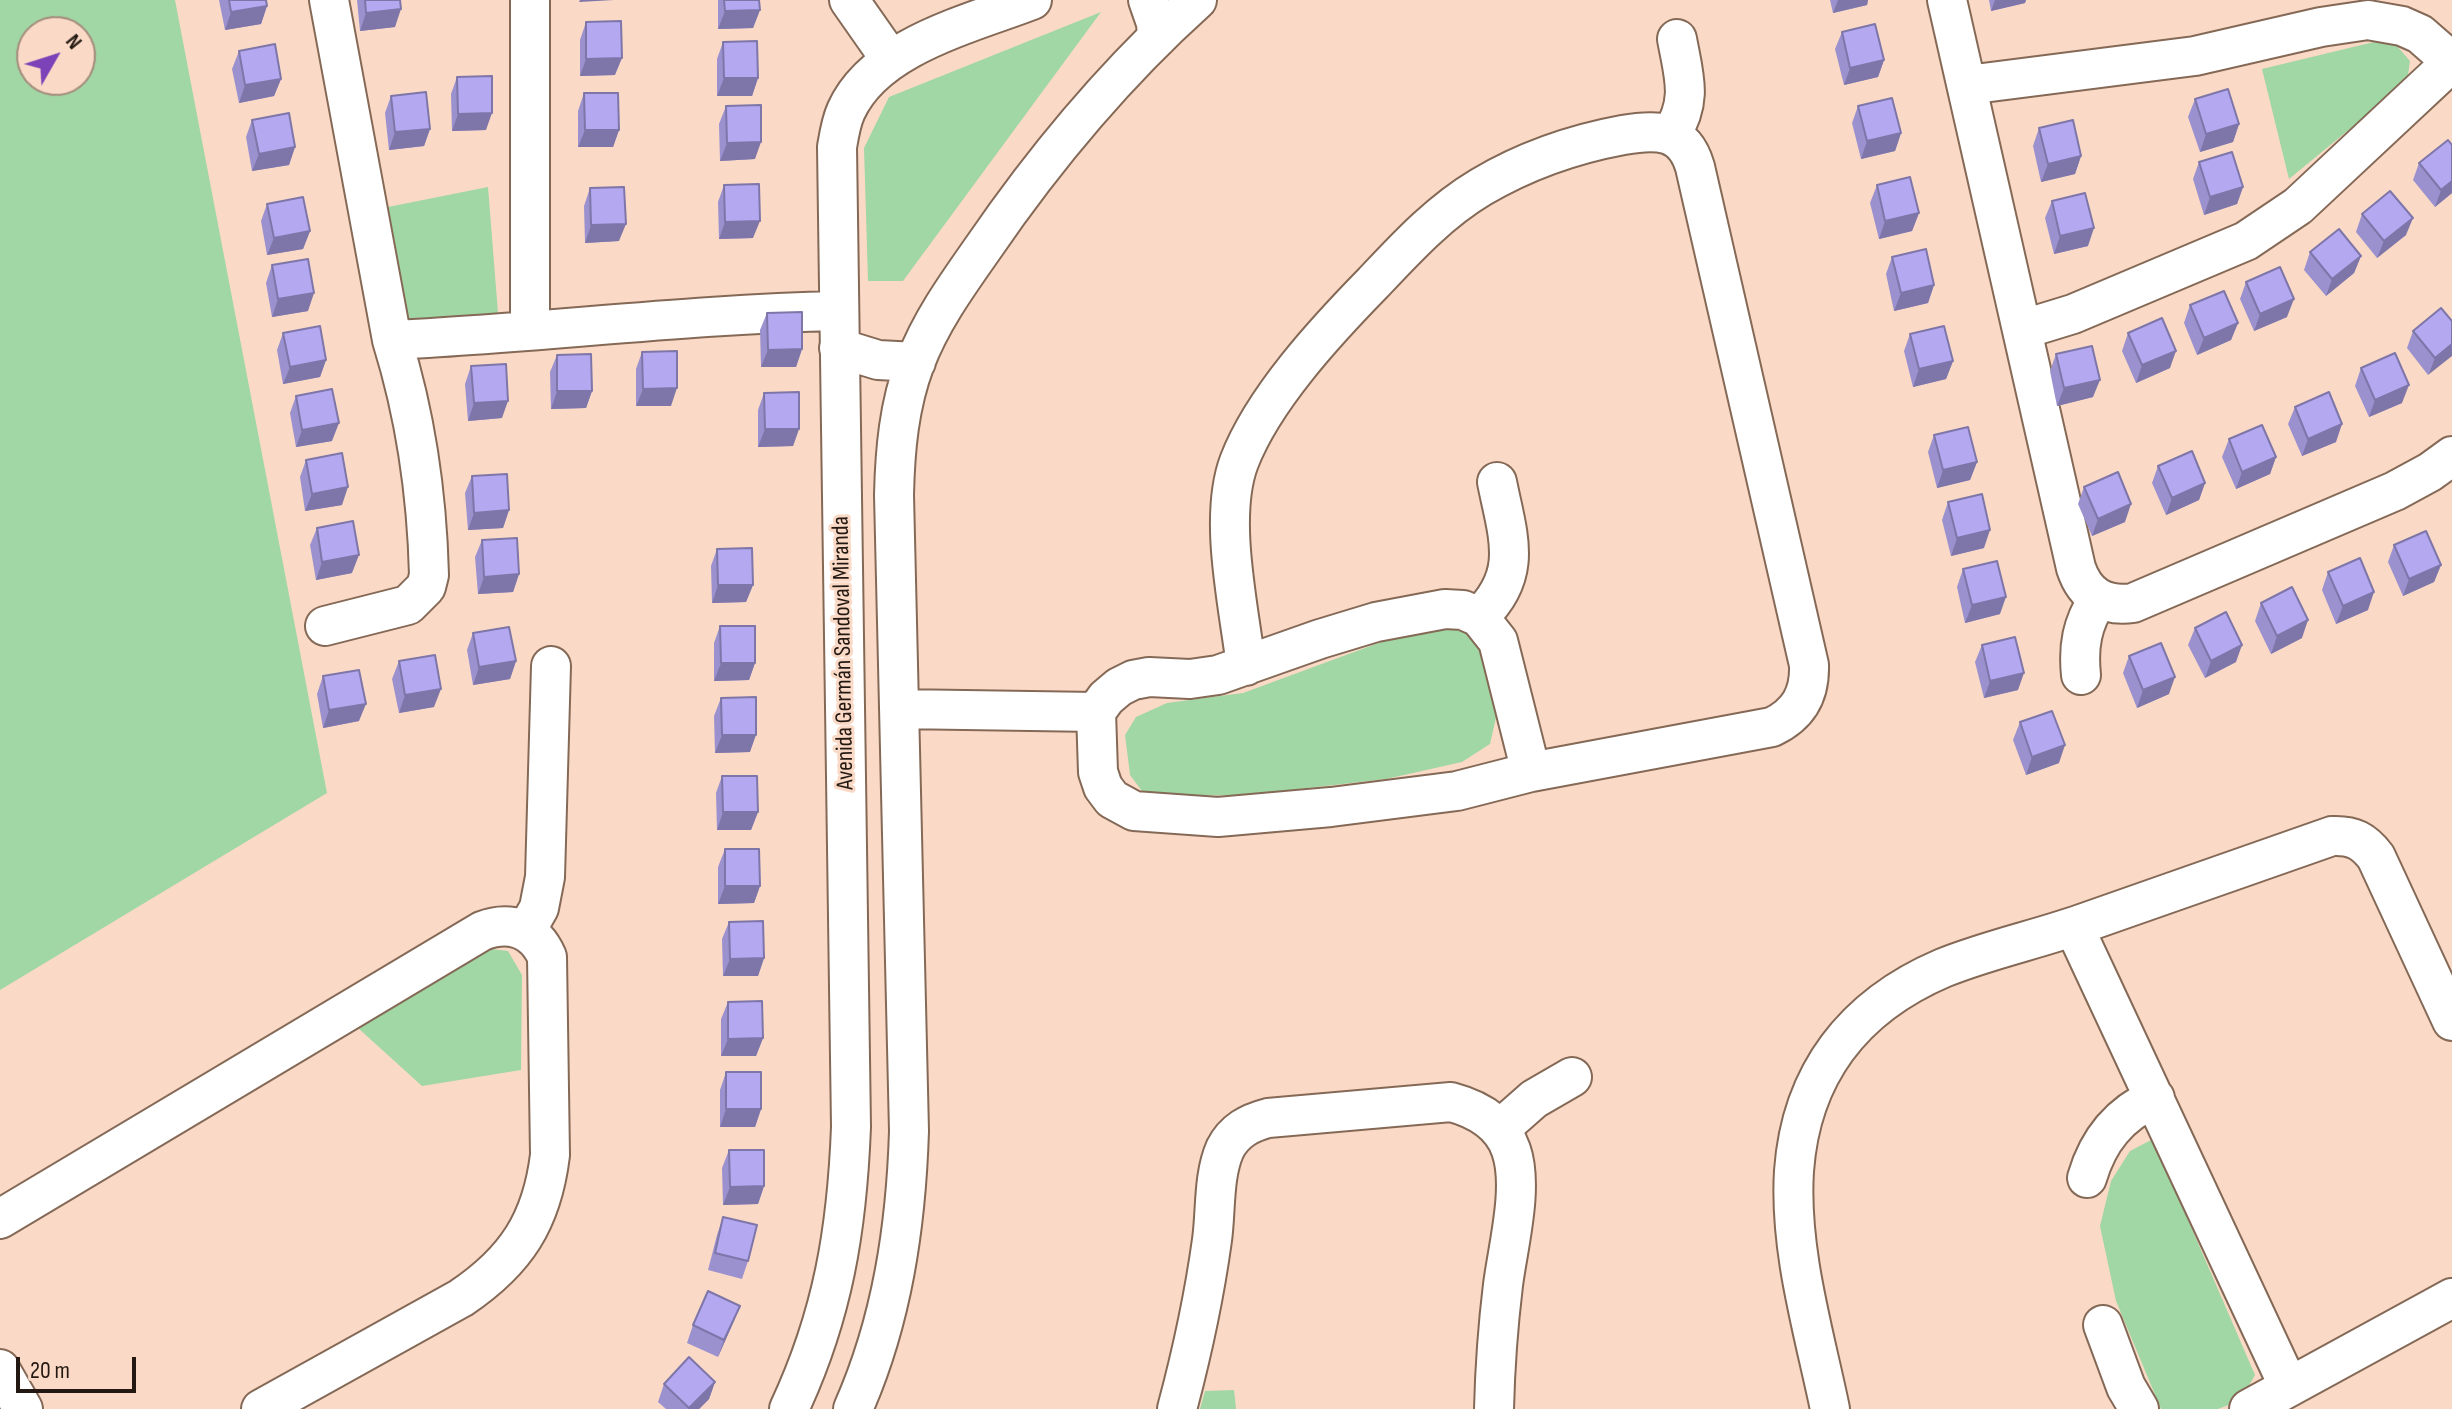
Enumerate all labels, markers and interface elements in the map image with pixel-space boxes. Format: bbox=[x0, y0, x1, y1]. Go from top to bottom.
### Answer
north arrow bbox=[16, 16, 96, 96]
text: N bbox=[59, 29, 88, 55]
street label: Avenida Germán Sandoval Miranda bbox=[827, 516, 861, 790]
scale bar bbox=[20, 1341, 140, 1391]
text: 20 m bbox=[30, 1356, 70, 1385]

